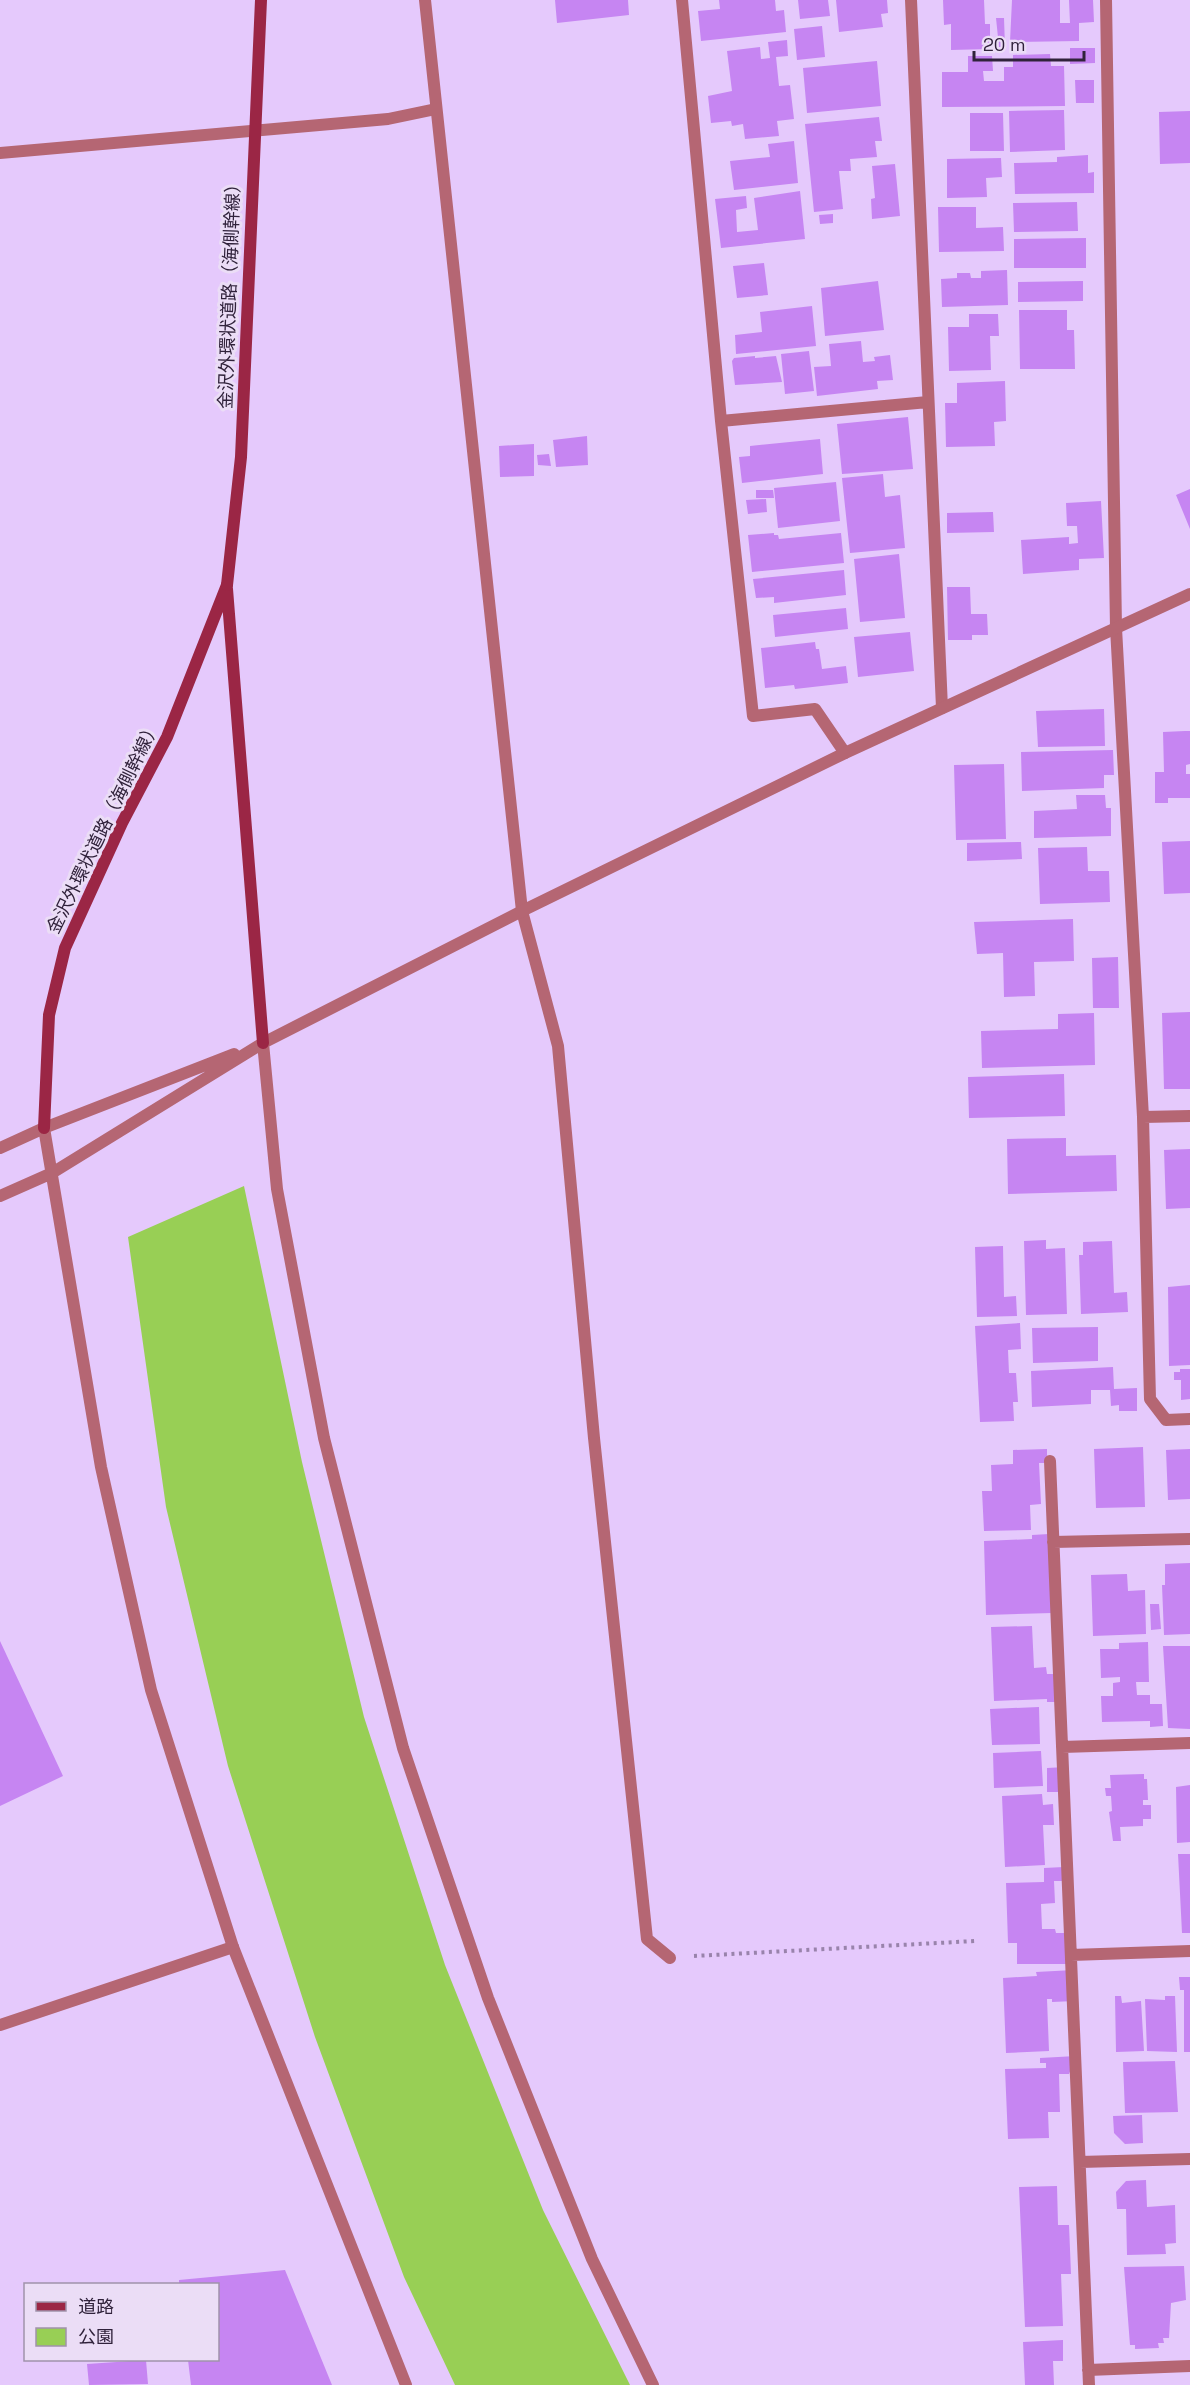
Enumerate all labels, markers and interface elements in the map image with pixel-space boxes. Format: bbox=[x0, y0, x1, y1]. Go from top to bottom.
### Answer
scale bar bbox=[974, 24, 1084, 62]
text: 20 m bbox=[983, 33, 1026, 56]
street label: 金沢外環状道路（海側幹線） bbox=[213, 175, 245, 409]
street label: 金沢外環状道路（海側幹線） bbox=[41, 717, 165, 937]
legend bbox=[24, 2283, 219, 2361]
text: 道路 bbox=[78, 2295, 114, 2318]
text: 公園 bbox=[78, 2325, 114, 2348]

